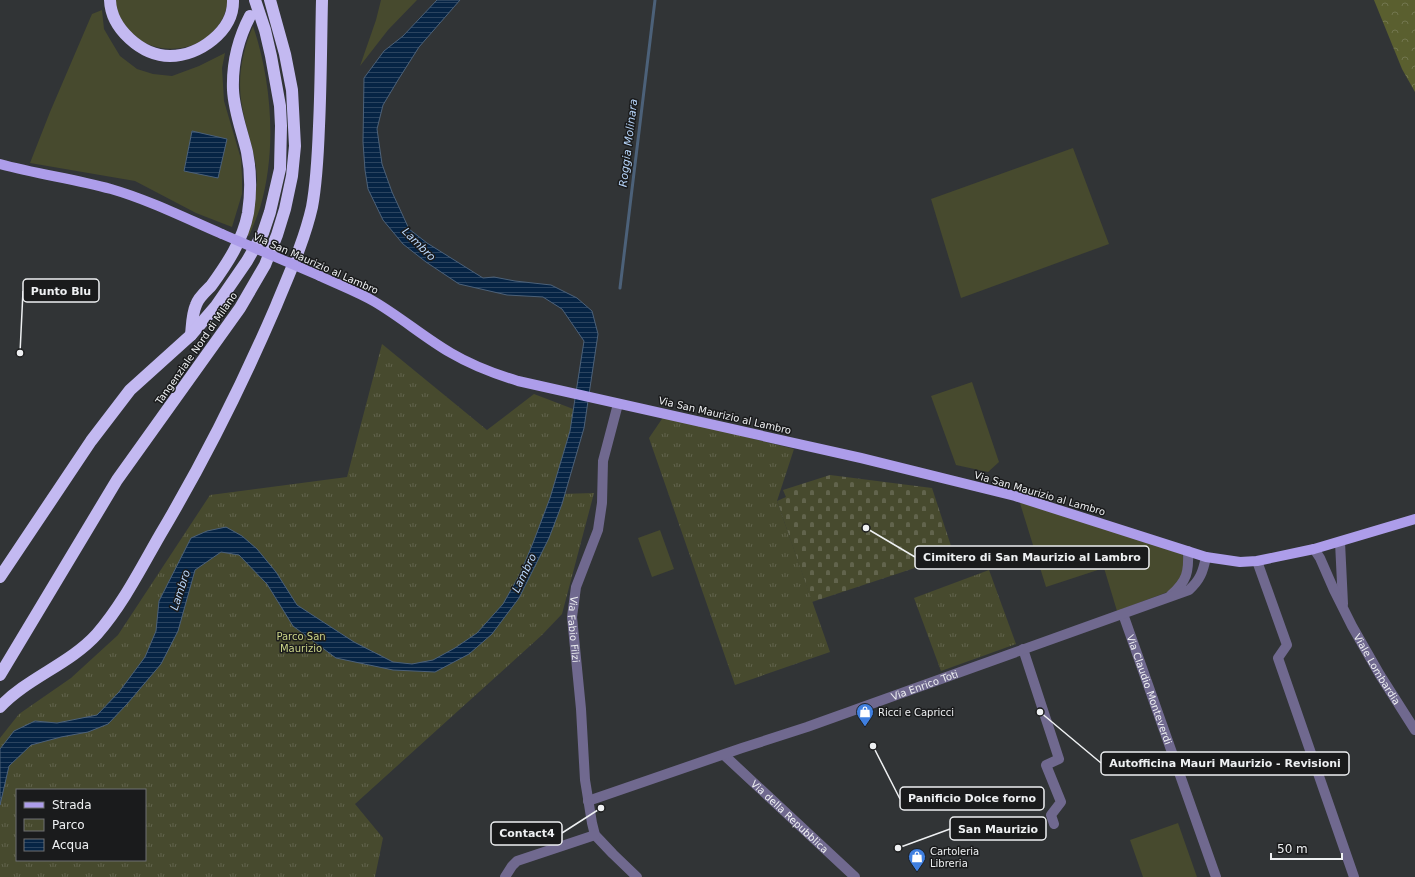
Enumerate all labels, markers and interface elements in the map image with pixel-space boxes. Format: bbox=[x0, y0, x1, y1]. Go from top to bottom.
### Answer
water label: Roggia Molinara bbox=[617, 98, 640, 188]
water label: Lambro bbox=[399, 225, 438, 264]
street label: Via San Maurizio al Lambro bbox=[251, 231, 380, 296]
callout: Punto Blu bbox=[23, 279, 99, 302]
text: Punto Blu bbox=[31, 285, 91, 298]
street label: Tangenziale Nord di Milano bbox=[153, 290, 239, 407]
street label: Via San Maurizio al Lambro bbox=[657, 395, 792, 436]
street label: Via San Maurizio al Lambro bbox=[973, 469, 1107, 517]
callout: Cimitero di San Maurizio al Lambro bbox=[915, 546, 1149, 569]
water label: Lambro bbox=[509, 551, 540, 595]
text: Cimitero di San Maurizio al Lambro bbox=[923, 551, 1141, 564]
water label: Lambro bbox=[168, 568, 193, 612]
street label: Via Fabio Filzi bbox=[566, 595, 581, 663]
park label: Parco San Maurizio bbox=[276, 631, 326, 654]
street label: Viale Lombardia bbox=[1352, 632, 1402, 707]
street label: Via Claudio Monteverdi bbox=[1125, 633, 1174, 746]
street label: Via Enrico Toti bbox=[890, 668, 960, 702]
shop icon: Ricci e Capricci bbox=[855, 702, 875, 727]
place label: Ricci e Capricci bbox=[878, 707, 954, 718]
callout: Autofficina Mauri Maurizio - Revisioni bbox=[1101, 752, 1349, 775]
text: Autofficina Mauri Maurizio - Revisioni bbox=[1109, 757, 1341, 770]
street label: Via della Repubblica bbox=[749, 778, 830, 855]
callout: Panificio Dolce forno bbox=[900, 787, 1044, 810]
legend bbox=[16, 789, 146, 861]
text: Panificio Dolce forno bbox=[908, 792, 1036, 805]
text: Strada bbox=[52, 798, 92, 812]
callout: San Maurizio bbox=[950, 817, 1046, 840]
text: Parco bbox=[52, 818, 85, 832]
callout: Contact4 bbox=[491, 822, 562, 845]
text: San Maurizio bbox=[958, 823, 1039, 836]
text: Contact4 bbox=[499, 827, 555, 840]
scale bar bbox=[1271, 835, 1342, 861]
text: Acqua bbox=[52, 838, 89, 852]
text: 50 m bbox=[1277, 842, 1308, 856]
place label: Cartoleria Libreria bbox=[930, 846, 979, 869]
shop icon: Cartoleria Libreria bbox=[907, 847, 927, 872]

